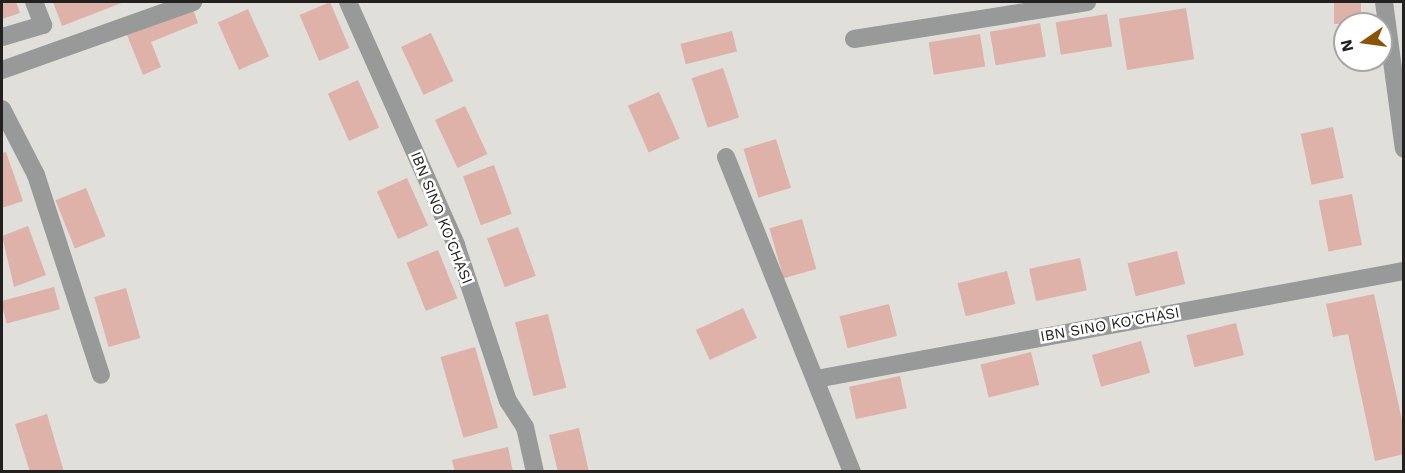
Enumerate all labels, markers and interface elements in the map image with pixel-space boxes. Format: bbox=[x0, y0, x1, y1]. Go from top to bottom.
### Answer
north arrow bbox=[1333, 12, 1393, 72]
text: N bbox=[1336, 38, 1358, 54]
street label: IBN SINO KO'CHASI bbox=[406, 149, 476, 287]
street label: IBN SINO KO'CHASI bbox=[1039, 304, 1181, 346]

